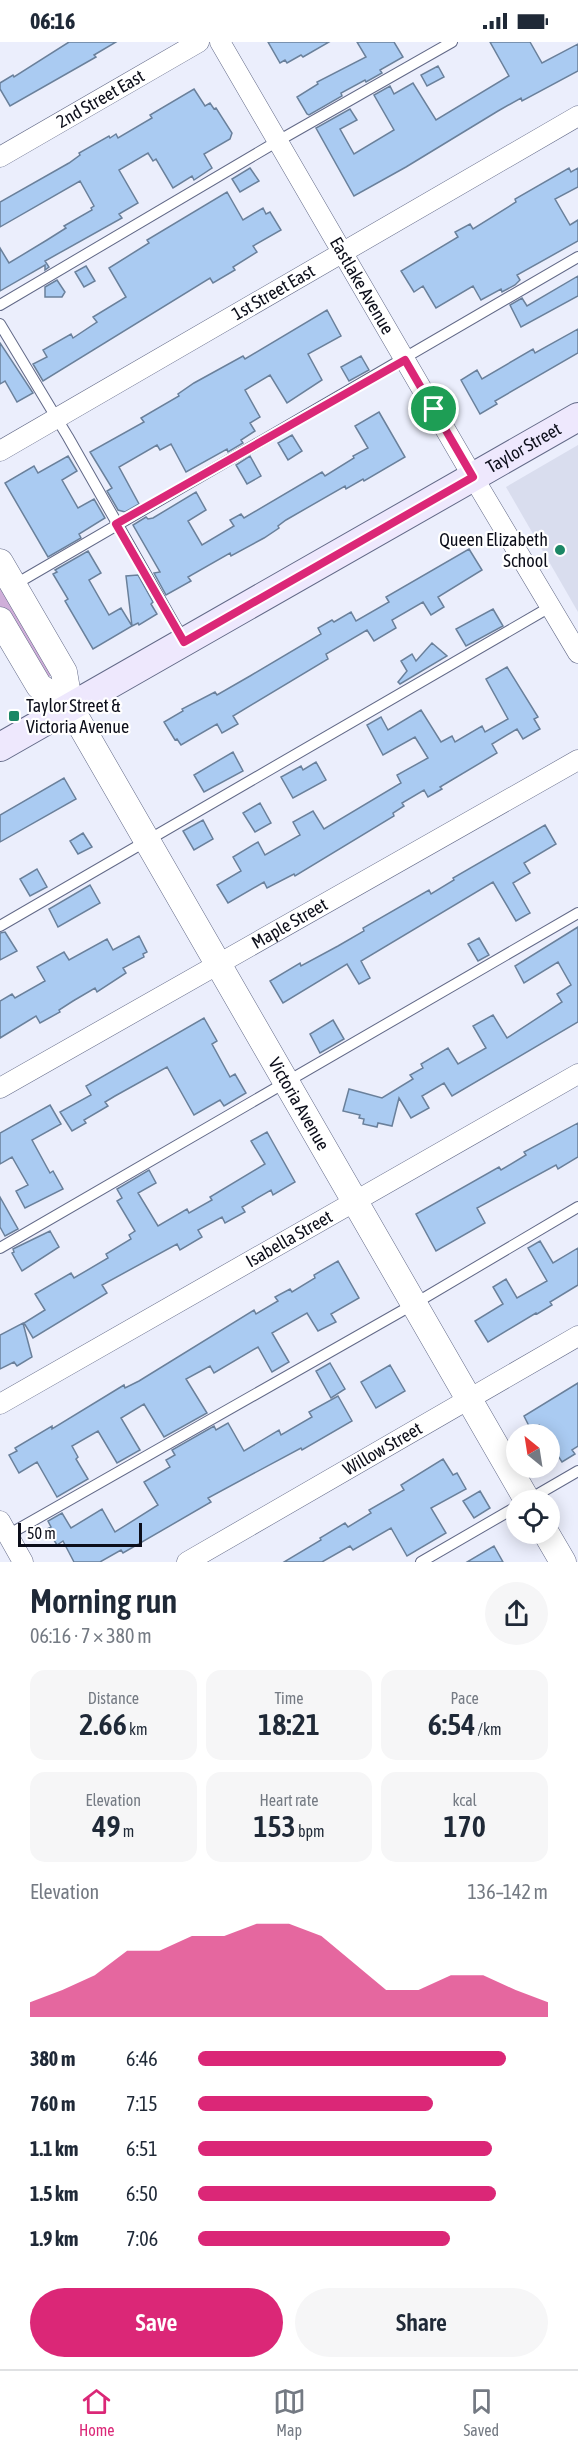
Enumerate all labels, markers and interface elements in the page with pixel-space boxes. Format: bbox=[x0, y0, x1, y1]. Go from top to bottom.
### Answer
text: 06:16 bbox=[30, 8, 75, 34]
street label: 2nd Street East bbox=[53, 65, 148, 132]
street label: Eastlake Avenue bbox=[326, 233, 399, 338]
street label: 1st Street East bbox=[228, 260, 318, 324]
pin bbox=[408, 383, 459, 434]
icon: arrive bbox=[417, 392, 450, 425]
street label: Taylor Street bbox=[482, 418, 565, 477]
place label: Queen Elizabeth School bbox=[439, 529, 548, 571]
marker: Queen Elizabeth School bbox=[553, 543, 567, 557]
place label: Taylor Street & Victoria Avenue bbox=[26, 695, 129, 737]
marker: Taylor Street & Victoria Avenue bbox=[7, 709, 21, 723]
street label: Maple Street bbox=[248, 893, 331, 953]
street label: Victoria Avenue bbox=[264, 1054, 334, 1154]
street label: Isabella Street bbox=[242, 1206, 336, 1271]
street label: Willow Street bbox=[339, 1417, 426, 1479]
north arrow bbox=[506, 1424, 560, 1478]
map controls bbox=[506, 1424, 560, 1544]
button: locate bbox=[506, 1490, 560, 1544]
scale bar bbox=[18, 1520, 142, 1548]
text: 50 m bbox=[27, 1524, 56, 1542]
text: Morning run bbox=[30, 1582, 177, 1620]
button: share bbox=[485, 1582, 548, 1645]
text: 06:16 · 7 × 380 m bbox=[30, 1624, 152, 1647]
text: Distance bbox=[88, 1689, 139, 1707]
text: Time bbox=[274, 1689, 304, 1707]
text: Pace bbox=[451, 1689, 479, 1707]
text: 2.66 bbox=[79, 1707, 127, 1741]
text: 18:21 bbox=[258, 1707, 320, 1741]
text: 6:54 bbox=[428, 1707, 475, 1741]
text: km bbox=[127, 1720, 148, 1738]
text: /km bbox=[475, 1720, 502, 1738]
text: Elevation bbox=[86, 1791, 141, 1809]
text: Heart rate bbox=[260, 1791, 318, 1809]
text: kcal bbox=[453, 1791, 477, 1809]
text: 49 bbox=[92, 1809, 121, 1843]
text: 153 bbox=[253, 1809, 296, 1843]
text: 170 bbox=[444, 1809, 486, 1843]
text: m bbox=[121, 1822, 134, 1840]
text: bpm bbox=[296, 1822, 325, 1840]
text: Elevation bbox=[30, 1880, 99, 1903]
text: 136–142 m bbox=[467, 1880, 548, 1903]
text: 380 m bbox=[30, 2047, 75, 2070]
text: 6:46 bbox=[126, 2047, 158, 2070]
text: 760 m bbox=[30, 2092, 75, 2115]
text: 7:15 bbox=[126, 2092, 158, 2115]
text: 1.1 km bbox=[30, 2137, 78, 2160]
text: 6:51 bbox=[126, 2137, 158, 2160]
text: 1.5 km bbox=[30, 2182, 78, 2205]
text: 6:50 bbox=[126, 2182, 158, 2205]
text: 1.9 km bbox=[30, 2227, 78, 2250]
text: 7:06 bbox=[126, 2227, 158, 2250]
button: Save bbox=[30, 2288, 283, 2357]
button: Share bbox=[295, 2288, 548, 2357]
tab: Home bbox=[79, 2385, 115, 2439]
tab: Map bbox=[273, 2385, 306, 2439]
tab: Saved bbox=[464, 2385, 499, 2439]

